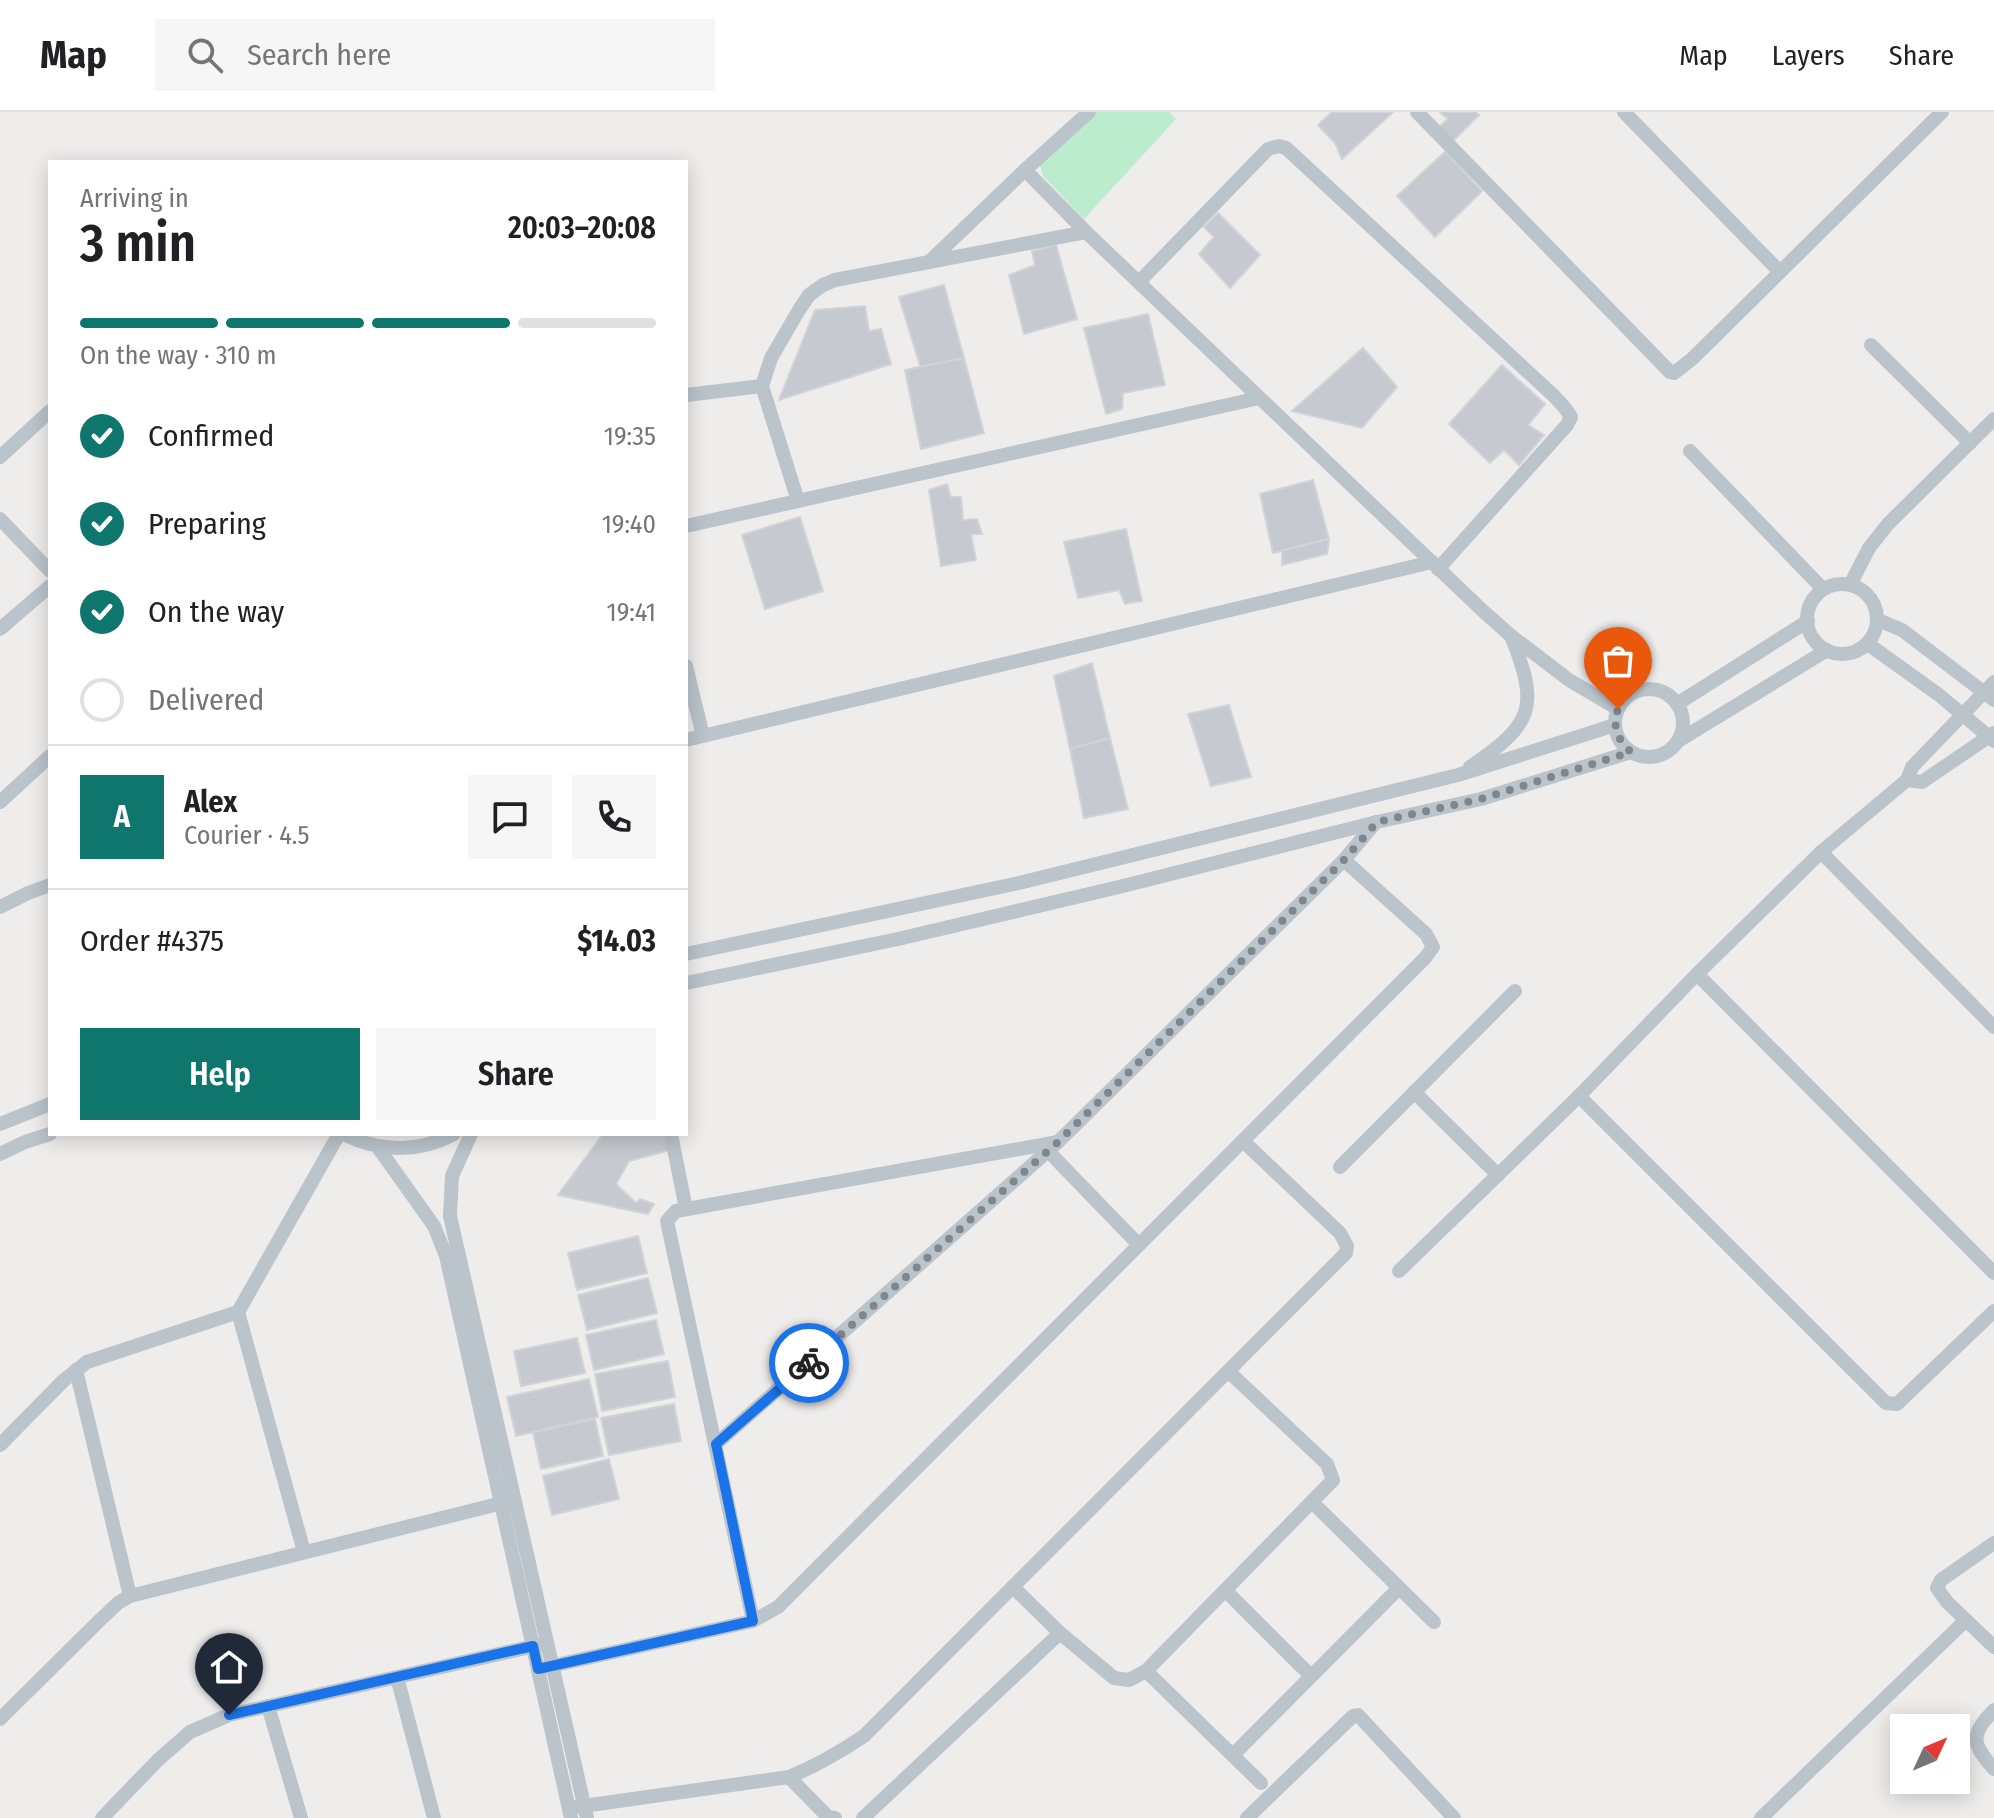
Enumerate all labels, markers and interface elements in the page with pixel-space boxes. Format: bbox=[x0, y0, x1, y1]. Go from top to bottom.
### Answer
search box bbox=[155, 19, 715, 91]
text: Map bbox=[40, 32, 107, 78]
icon: search bbox=[183, 33, 227, 77]
text: Search here bbox=[247, 37, 391, 73]
text: Map bbox=[1679, 39, 1728, 72]
text: Layers bbox=[1772, 39, 1845, 72]
text: Share bbox=[1889, 39, 1954, 72]
text: Arriving in bbox=[80, 183, 189, 214]
text: 20:03–20:08 bbox=[508, 210, 656, 246]
text: 3 min bbox=[80, 212, 196, 275]
text: On the way · 310 m bbox=[80, 340, 277, 371]
icon: check bbox=[80, 414, 124, 458]
text: Confirmed bbox=[148, 418, 274, 454]
text: 19:35 bbox=[604, 421, 656, 452]
icon: check bbox=[80, 502, 124, 546]
text: Preparing bbox=[148, 506, 266, 542]
text: 19:40 bbox=[602, 509, 656, 540]
icon: check bbox=[80, 590, 124, 634]
text: On the way bbox=[148, 594, 284, 630]
text: 19:41 bbox=[607, 597, 656, 628]
pin bbox=[1584, 627, 1652, 709]
icon: bag bbox=[1596, 639, 1640, 683]
text: Delivered bbox=[148, 682, 264, 718]
button: chat bbox=[468, 775, 552, 859]
button: phone bbox=[572, 775, 656, 859]
text: Alex bbox=[184, 784, 237, 820]
text: A bbox=[114, 799, 130, 835]
text: Courier · 4.5 bbox=[184, 820, 310, 851]
text: Order #4375 bbox=[80, 923, 224, 959]
text: $14.03 bbox=[577, 923, 656, 959]
button: Help bbox=[80, 1028, 360, 1120]
button: Share bbox=[376, 1028, 656, 1120]
courier bbox=[769, 1323, 849, 1403]
icon: bike bbox=[787, 1341, 831, 1385]
pin bbox=[195, 1633, 263, 1715]
icon: home bbox=[207, 1645, 251, 1689]
north arrow bbox=[1890, 1714, 1970, 1794]
map controls bbox=[1890, 1714, 1970, 1794]

